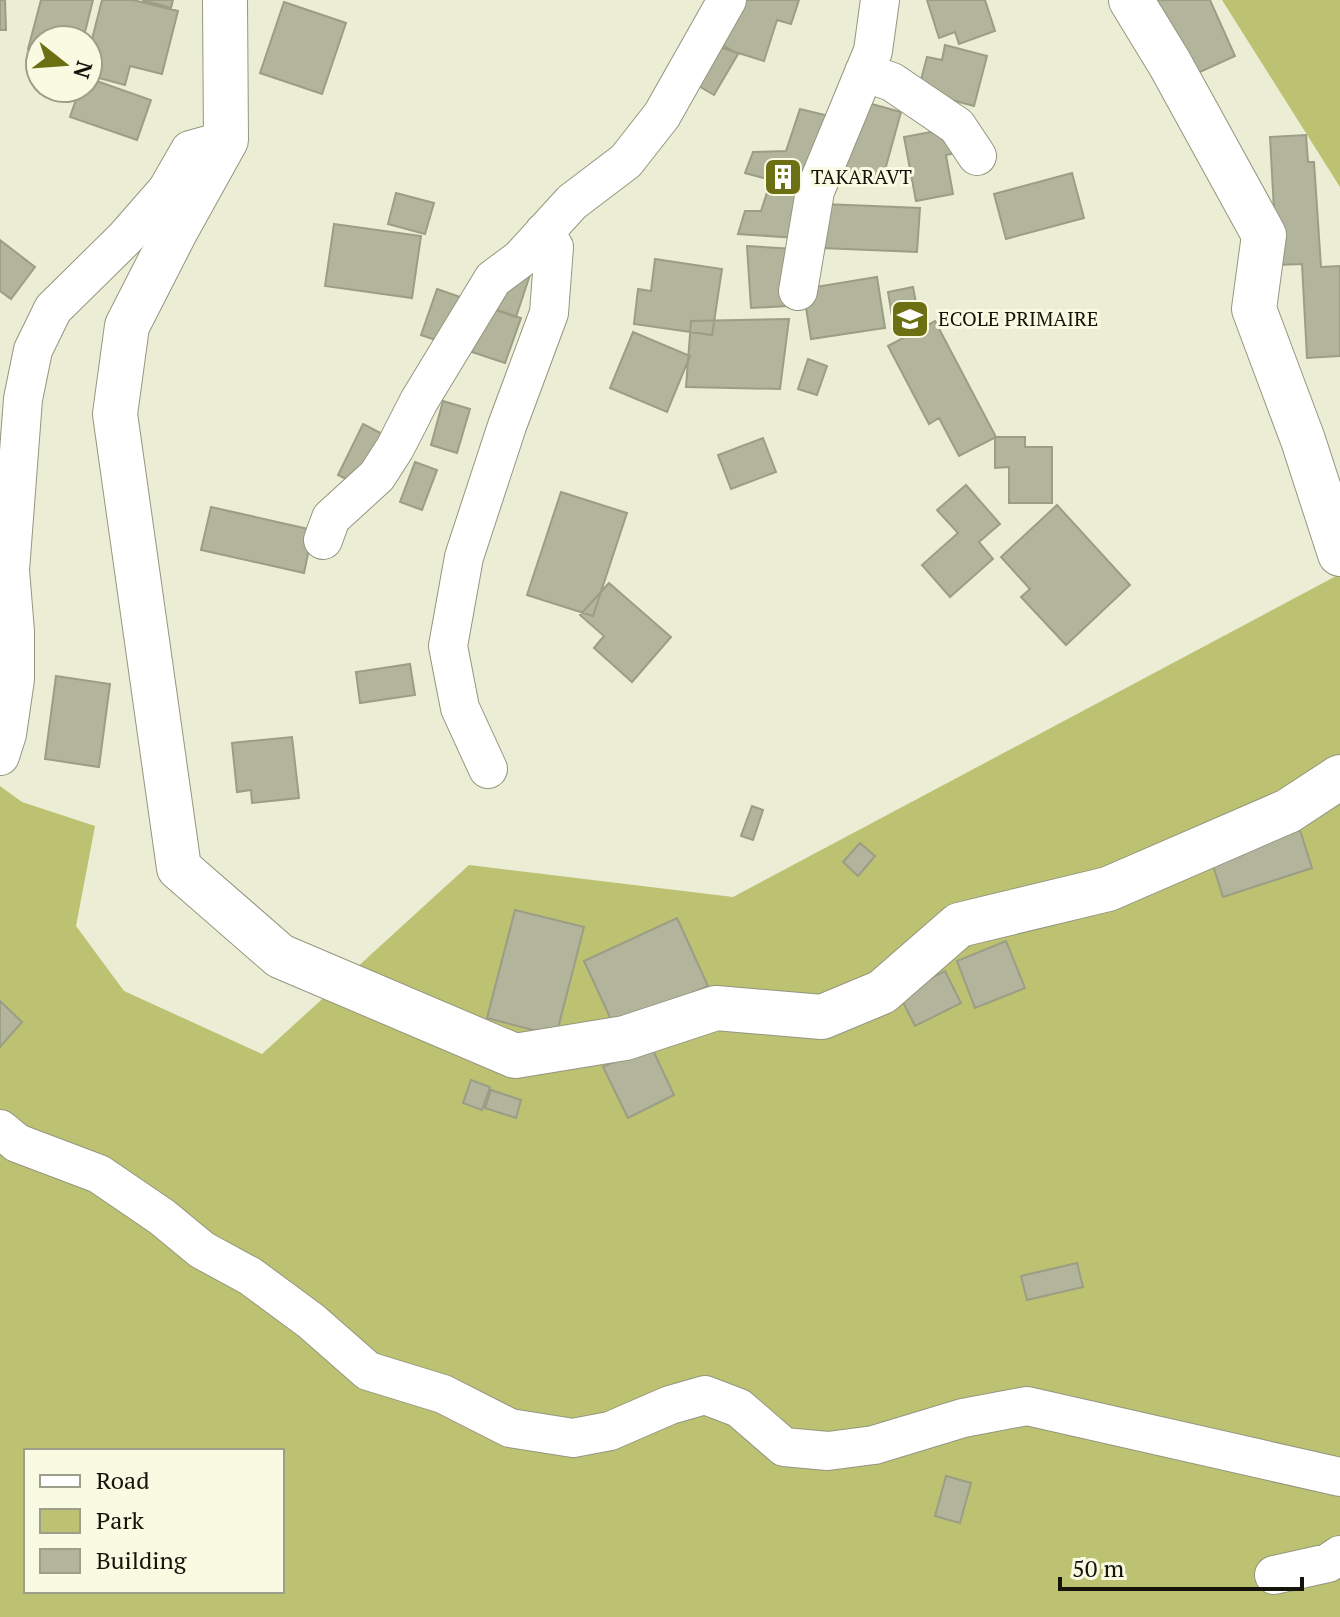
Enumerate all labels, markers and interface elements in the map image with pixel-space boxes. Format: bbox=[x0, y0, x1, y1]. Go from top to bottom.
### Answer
north arrow bbox=[24, 24, 104, 104]
text: N bbox=[67, 58, 100, 83]
building icon: TAKARAVT bbox=[762, 156, 804, 198]
place label: TAKARAVT bbox=[811, 163, 912, 190]
school or university icon: ECOLE PRIMAIRE bbox=[889, 298, 931, 340]
place label: ECOLE PRIMAIRE bbox=[938, 305, 1098, 332]
legend bbox=[24, 1449, 284, 1593]
text: Road bbox=[96, 1464, 150, 1496]
text: Park bbox=[96, 1504, 145, 1536]
scale bar bbox=[1060, 1541, 1302, 1591]
text: Building bbox=[96, 1544, 187, 1576]
text: 50 m bbox=[1072, 1552, 1124, 1584]

